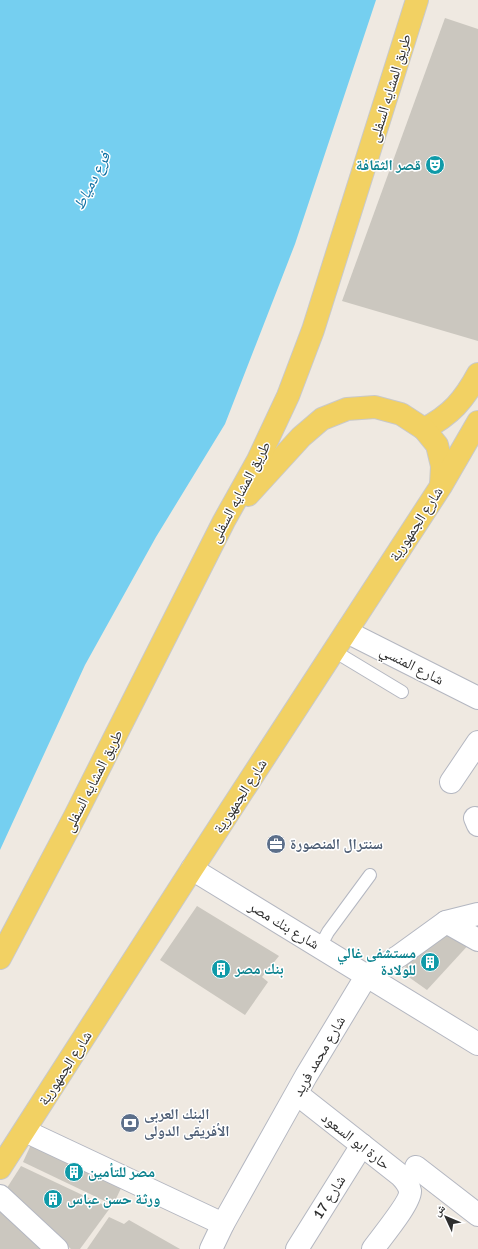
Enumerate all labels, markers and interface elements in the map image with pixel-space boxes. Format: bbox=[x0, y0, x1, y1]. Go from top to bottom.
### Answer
street label: طريق المشايه السفلى bbox=[365, 32, 416, 145]
water label: فرع دمياط bbox=[69, 148, 116, 213]
theatre icon: قصر الثقافة bbox=[424, 154, 446, 176]
place label: قصر الثقافة bbox=[356, 156, 421, 174]
street label: طريق المشايه السفلى bbox=[206, 438, 275, 546]
street label: شارع الجمهورية bbox=[385, 483, 448, 565]
street label: شارع المنسي bbox=[376, 641, 447, 691]
street label: طريق المشايه السفلى bbox=[59, 727, 127, 836]
street label: شارع الجمهورية bbox=[209, 755, 272, 837]
office icon: سنترال المنصورة bbox=[265, 833, 287, 855]
place label: سنترال المنصورة bbox=[290, 835, 383, 853]
street label: شارع بنك مصر bbox=[244, 896, 323, 954]
place label: مستشفى غالي للولادة bbox=[337, 944, 416, 979]
building icon: مستشفى غالي للولادة bbox=[419, 951, 441, 973]
building icon: بنك مصر bbox=[210, 958, 232, 980]
place label: بنك مصر bbox=[234, 960, 284, 978]
street label: شارع محمد فريد bbox=[289, 1012, 350, 1100]
street label: شارع الجمهورية bbox=[34, 1027, 97, 1109]
place label: البنك العربى الأفريقى الدولى bbox=[144, 1105, 230, 1140]
street label: حارة ابو السعود bbox=[318, 1108, 394, 1174]
bank icon: البنك العربى الأفريقى الدولى bbox=[119, 1112, 141, 1134]
building icon: مصر للتأمين bbox=[63, 1161, 85, 1183]
place label: مصر للتأمين bbox=[88, 1163, 155, 1181]
street label: شارع 17 bbox=[309, 1172, 350, 1223]
building icon: ورثة حسن عباس bbox=[42, 1188, 64, 1210]
place label: ورثة حسن عباس bbox=[67, 1190, 160, 1208]
north arrow bbox=[426, 1197, 466, 1237]
text: ش bbox=[430, 1201, 449, 1220]

